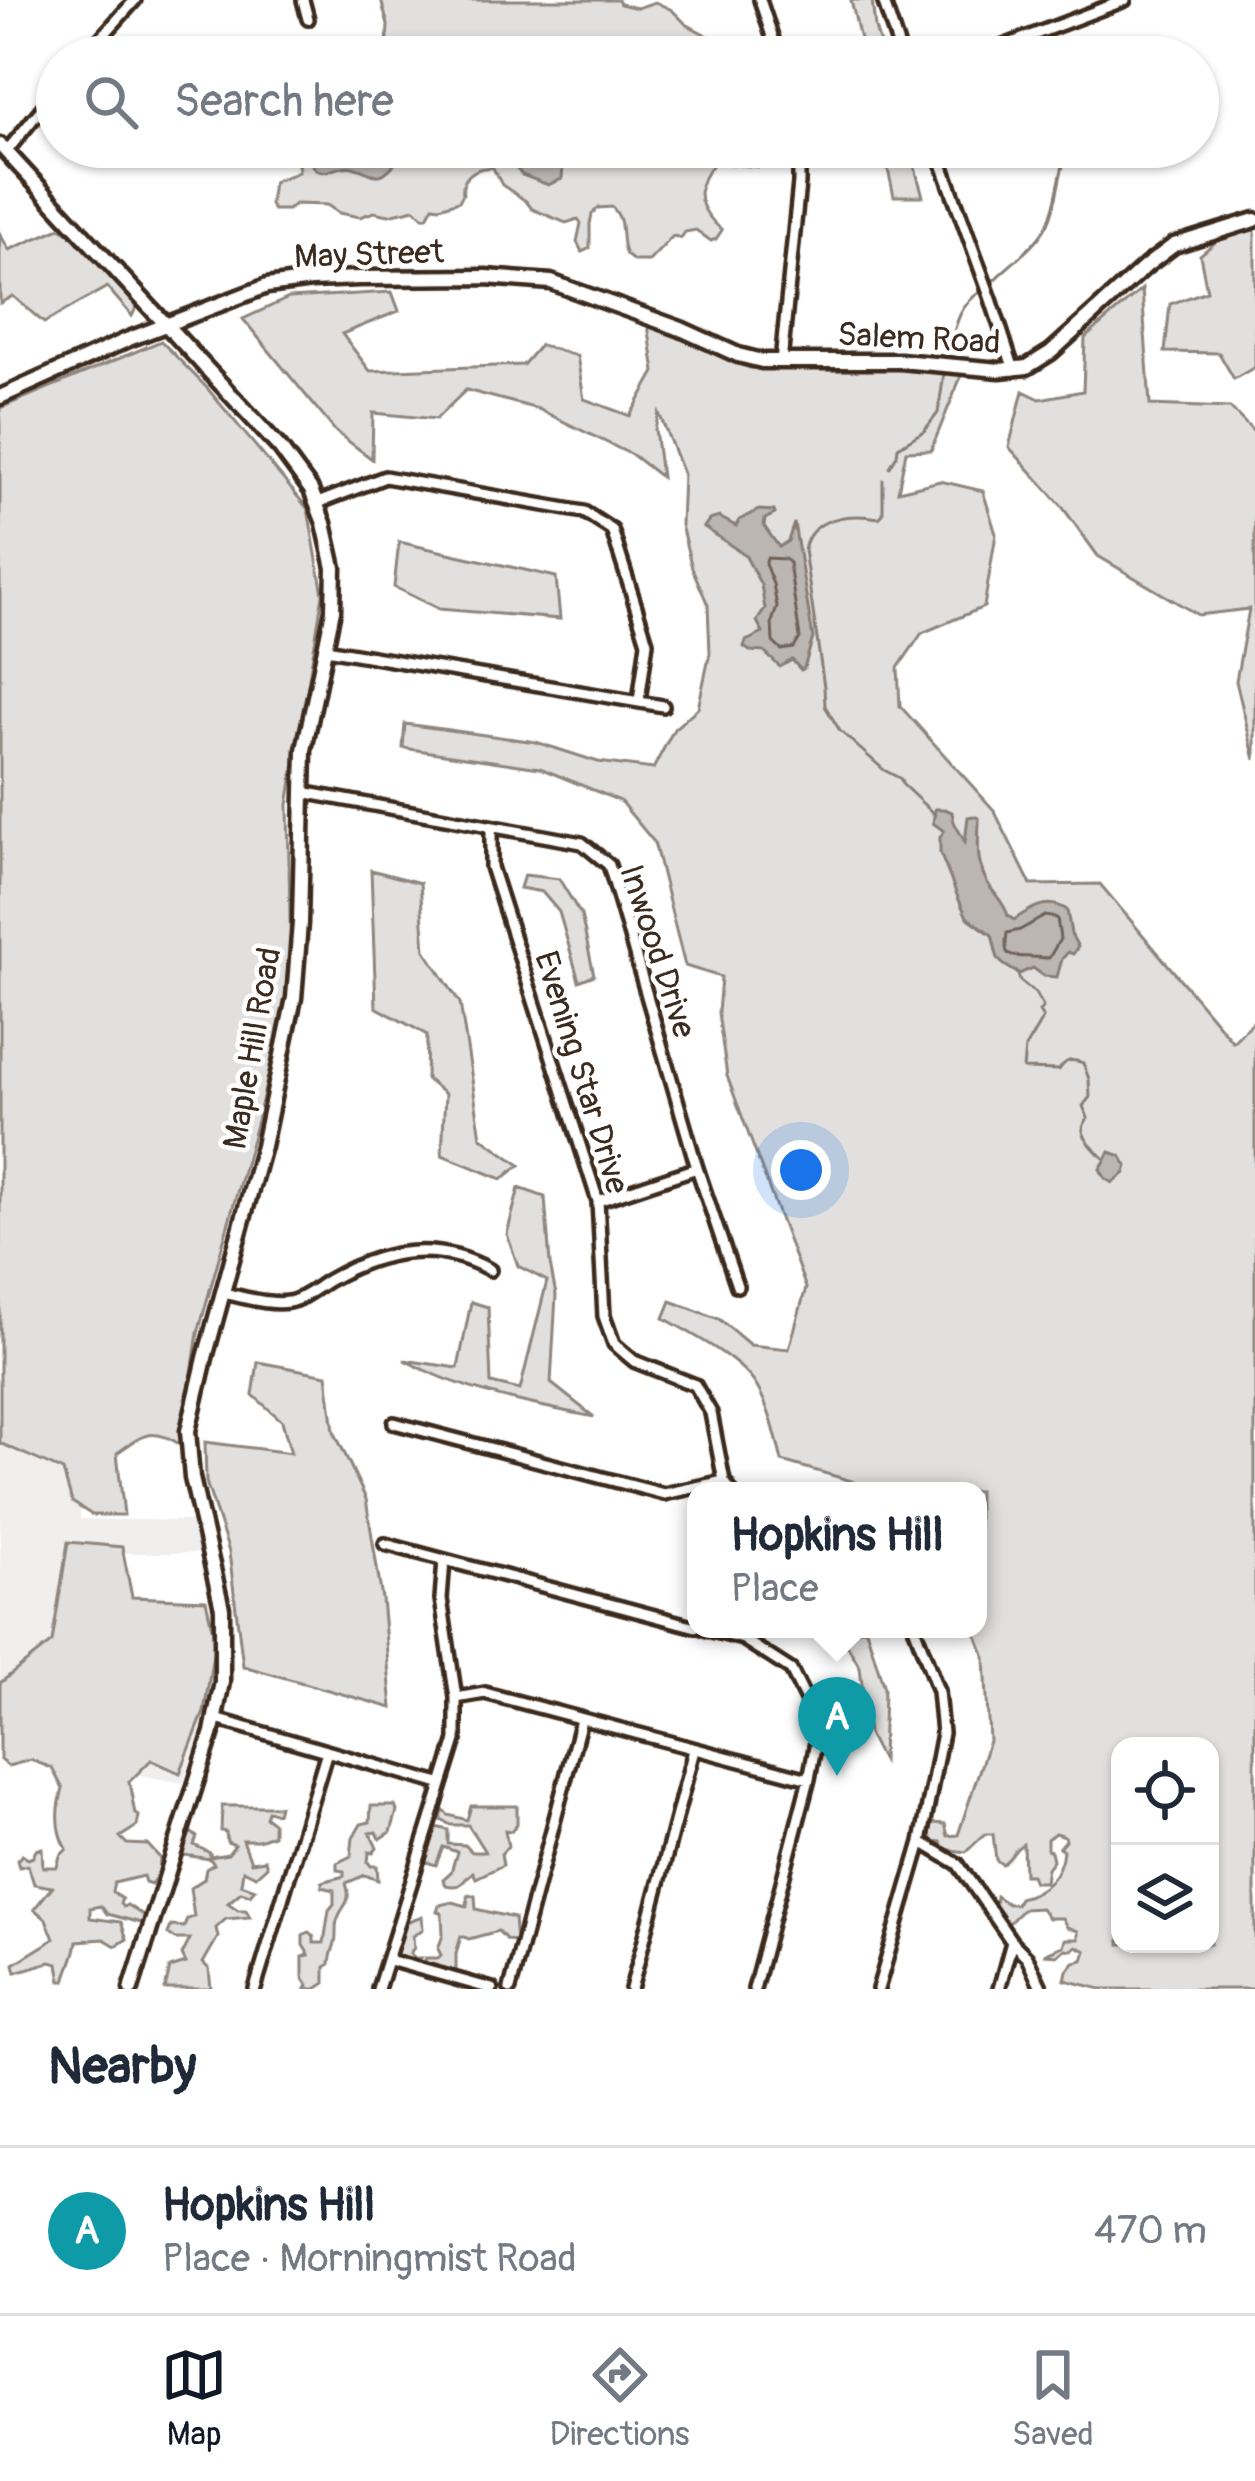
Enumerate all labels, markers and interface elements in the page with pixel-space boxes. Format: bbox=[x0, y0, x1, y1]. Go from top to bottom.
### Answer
search box bbox=[36, 36, 1219, 168]
icon: search bbox=[78, 69, 144, 135]
text: Search here bbox=[174, 74, 394, 130]
street label: May Street bbox=[293, 231, 445, 278]
street label: Salem Road bbox=[836, 314, 1001, 363]
street label: Inwood Drive bbox=[610, 860, 705, 1043]
street label: Maple Hill Road bbox=[215, 944, 290, 1152]
street label: Evening Star Drive bbox=[525, 946, 638, 1199]
your location bbox=[771, 1140, 831, 1200]
popup bbox=[687, 1482, 987, 1638]
text: Hopkins Hill bbox=[730, 1508, 944, 1564]
text: Place bbox=[730, 1564, 818, 1613]
pin: A bbox=[798, 1677, 876, 1776]
map controls bbox=[1111, 1737, 1219, 1953]
button: locate bbox=[1111, 1737, 1219, 1845]
button: layers bbox=[1111, 1845, 1219, 1953]
text: Nearby bbox=[48, 2035, 196, 2099]
text: Hopkins Hill bbox=[162, 2178, 375, 2234]
text: A bbox=[74, 2206, 100, 2255]
text: 470 m bbox=[1094, 2206, 1207, 2255]
text: Place · Morningmist Road bbox=[162, 2234, 577, 2283]
tab: Map bbox=[161, 2342, 227, 2455]
tab: Directions bbox=[550, 2342, 690, 2455]
tab: Saved bbox=[1012, 2342, 1094, 2455]

